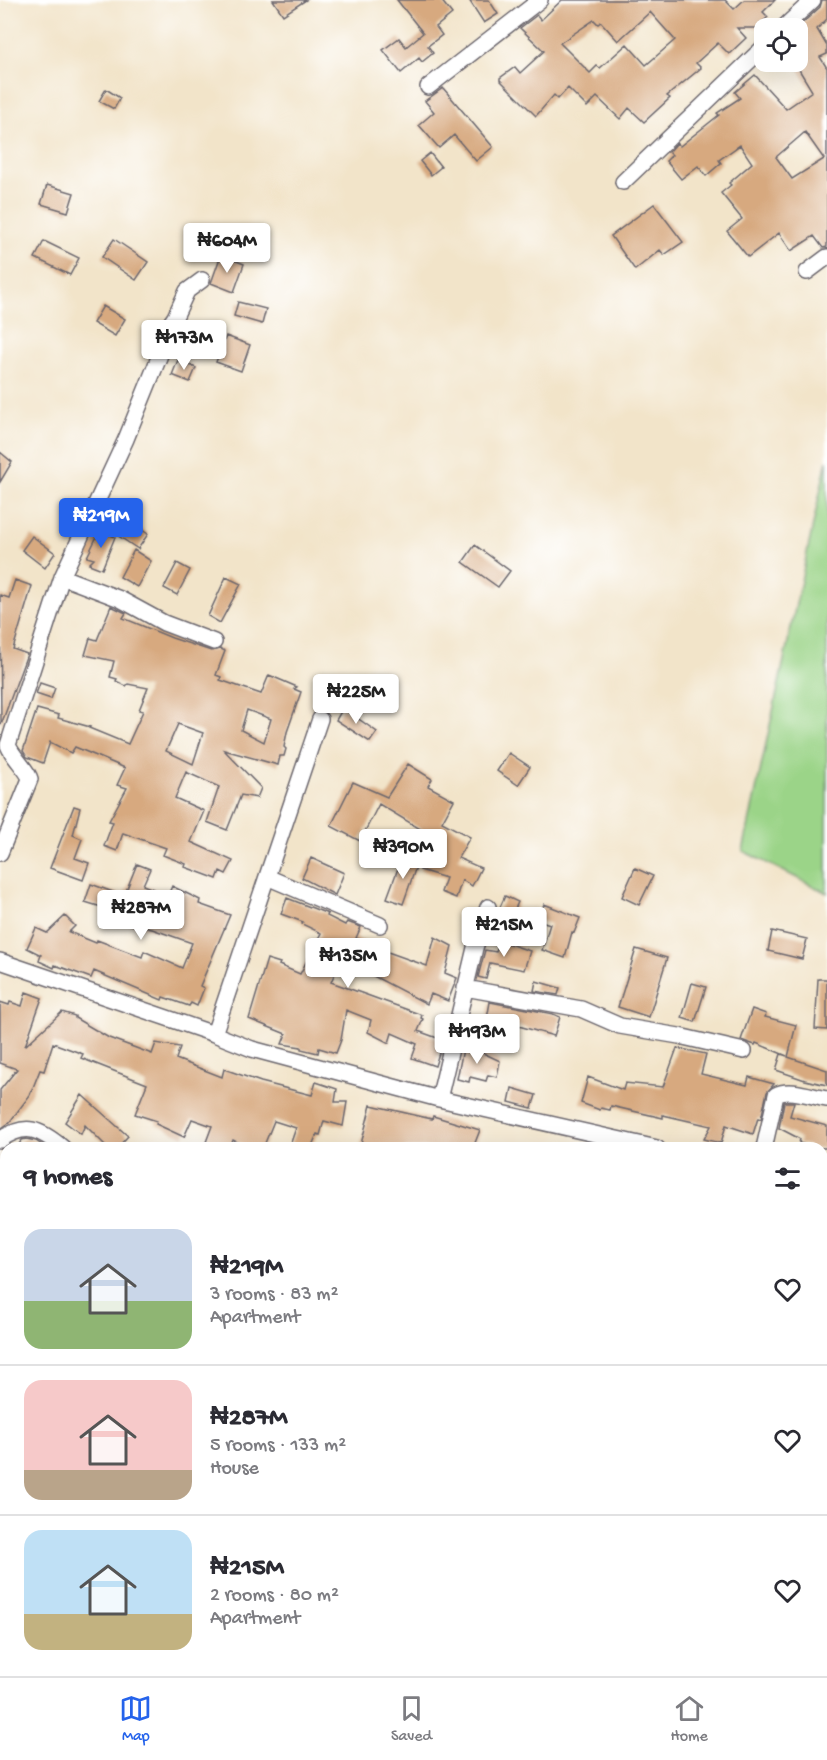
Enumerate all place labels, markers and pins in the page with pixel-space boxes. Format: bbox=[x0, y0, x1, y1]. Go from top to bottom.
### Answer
pin: ₦604M bbox=[185, 223, 269, 274]
pin: ₦173M bbox=[142, 320, 226, 371]
pin: ₦219M bbox=[59, 498, 143, 549]
pin: ₦225M bbox=[314, 674, 398, 725]
pin: ₦390M bbox=[361, 829, 445, 880]
pin: ₦287M bbox=[99, 890, 183, 941]
pin: ₦215M bbox=[462, 907, 546, 958]
pin: ₦135M bbox=[306, 938, 390, 989]
pin: ₦193M bbox=[435, 1014, 519, 1065]

